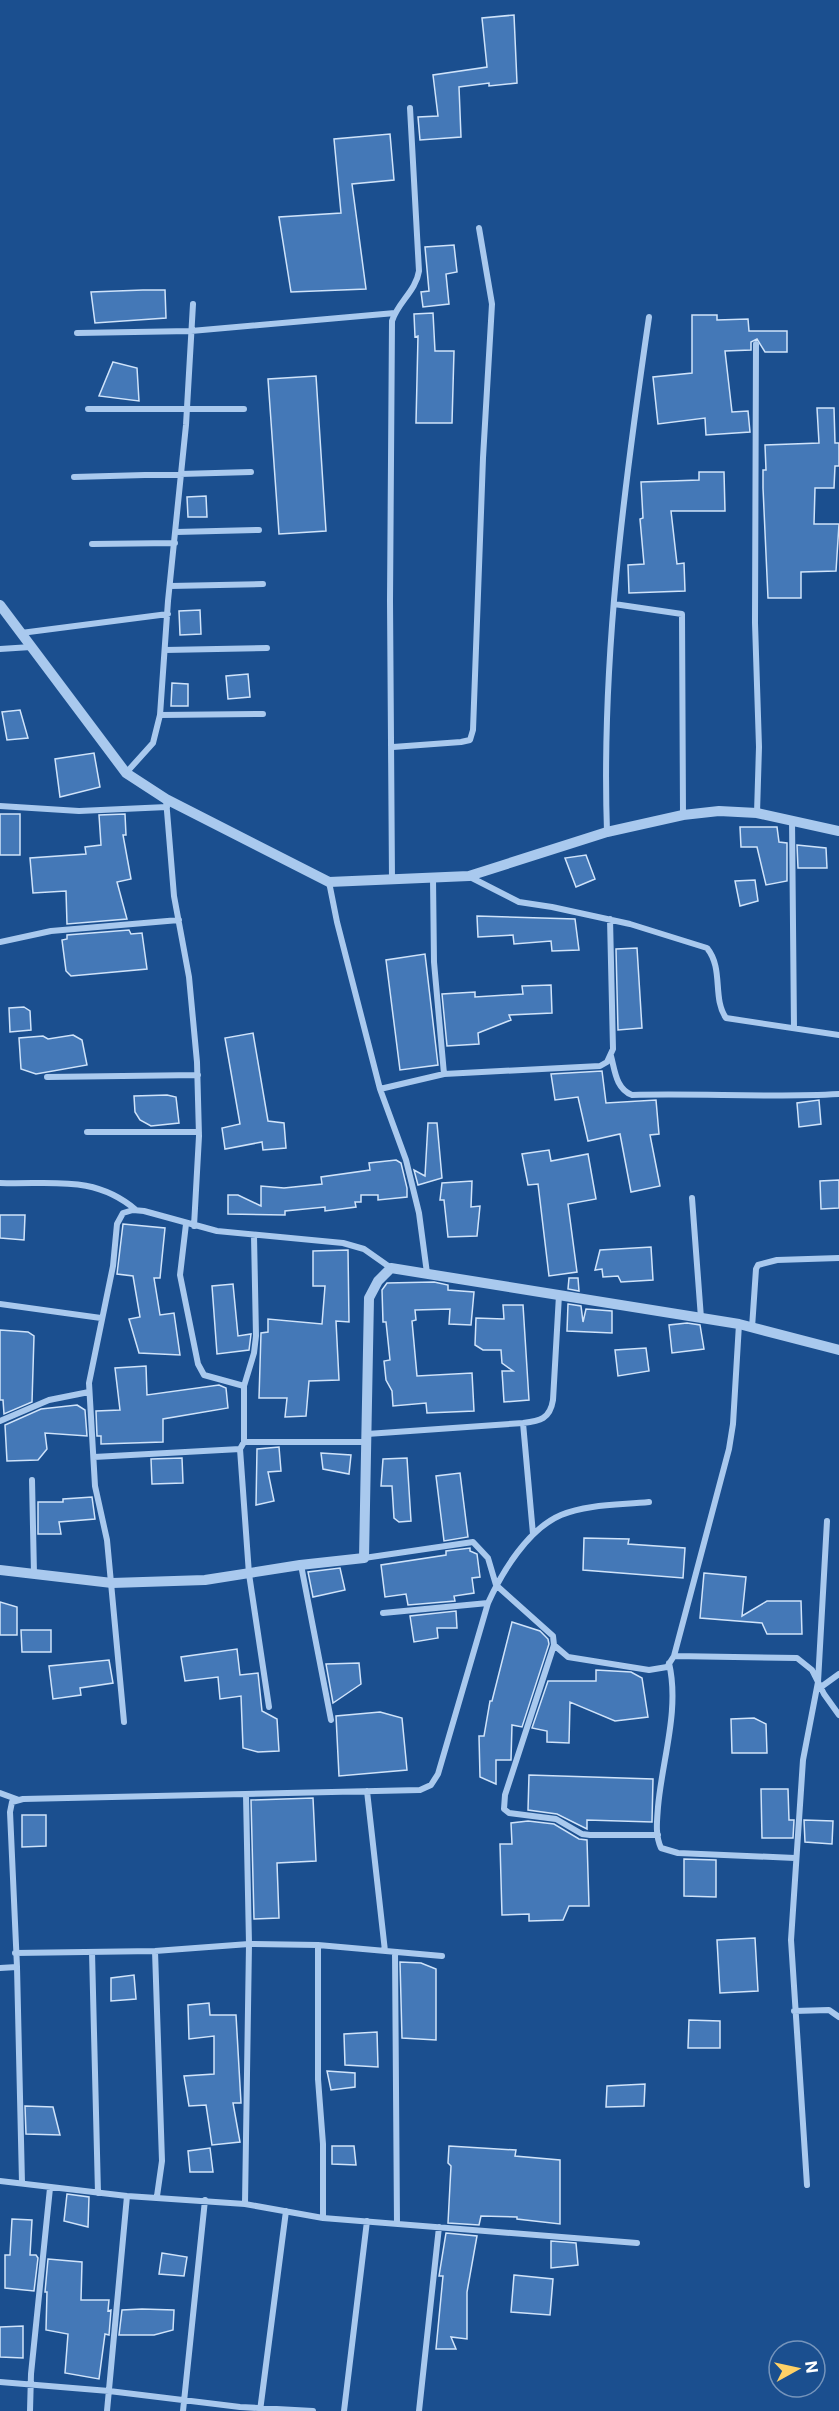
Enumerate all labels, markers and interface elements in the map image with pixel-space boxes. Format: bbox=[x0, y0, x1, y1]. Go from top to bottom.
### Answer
north arrow bbox=[767, 2339, 827, 2399]
text: N bbox=[801, 2359, 823, 2374]

